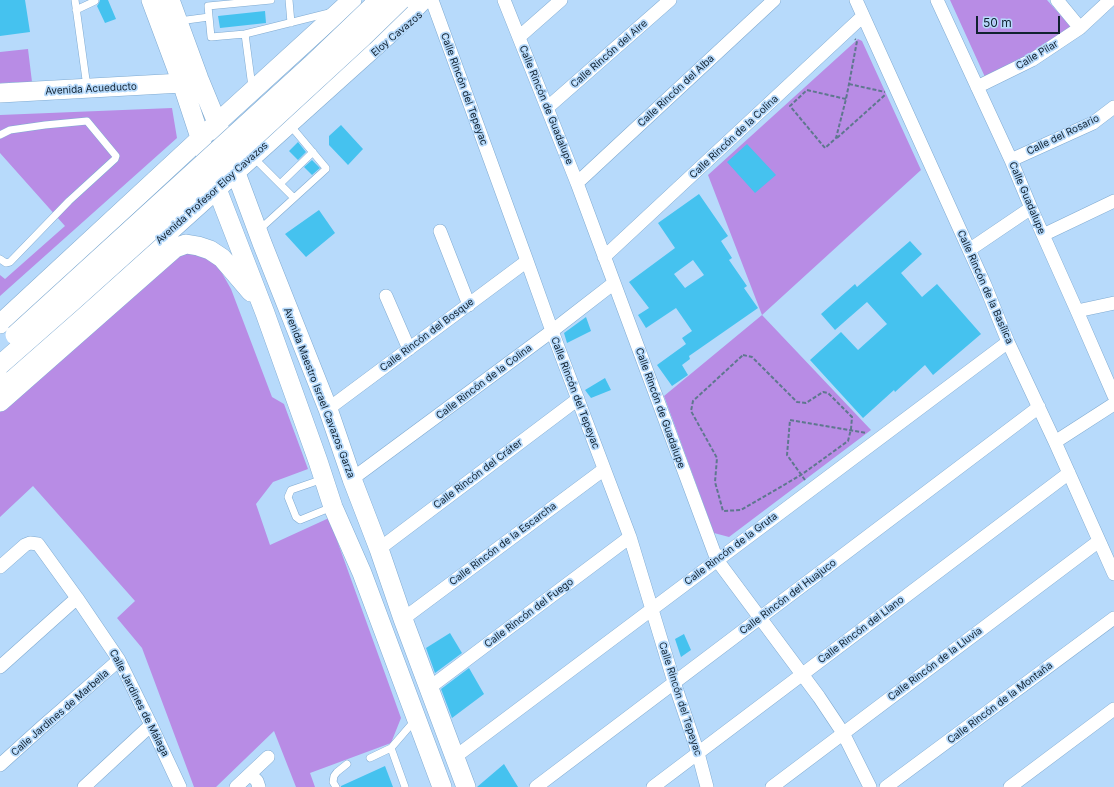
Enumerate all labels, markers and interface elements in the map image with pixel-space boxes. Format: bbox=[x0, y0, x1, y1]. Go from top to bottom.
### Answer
scale bar bbox=[978, 8, 1062, 34]
street label: Eloy Cavazos bbox=[369, 9, 425, 59]
text: 50 m bbox=[983, 15, 1012, 30]
street label: Calle Rincón del Aire bbox=[568, 17, 650, 91]
street label: Calle Rincón del Tepeyac bbox=[438, 31, 490, 147]
street label: Calle Pilar bbox=[1014, 38, 1060, 72]
street label: Calle Rincón de Guadalupe bbox=[517, 44, 575, 166]
street label: Calle Rincón del Alba bbox=[635, 53, 717, 129]
street label: Avenida Acueducto bbox=[45, 81, 137, 97]
street label: Calle Rincón de la Colina bbox=[687, 93, 781, 181]
street label: Calle del Rosario bbox=[1025, 112, 1101, 158]
street label: Avenida Profesor Eloy Cavazos bbox=[153, 139, 271, 247]
street label: Calle Guadalupe bbox=[1006, 160, 1048, 236]
street label: Calle Rincón de la Basílica bbox=[954, 228, 1016, 346]
street label: Calle Rincón del Bosque bbox=[378, 296, 476, 374]
street label: Avenida Maestro Israel Cavazos Garza bbox=[281, 306, 357, 480]
street label: Calle Rincón del Tepeyac bbox=[548, 335, 602, 451]
street label: Calle Rincón de la Colina bbox=[434, 342, 534, 422]
street label: Calle Rincón de Guadalupe bbox=[633, 346, 687, 470]
street label: Calle Rincón del Cráter bbox=[431, 437, 525, 511]
street label: Calle Rincón de la Escarcha bbox=[447, 500, 559, 588]
street label: Calle Rincón de la Gruta bbox=[682, 510, 780, 588]
street label: Calle Rincón del Huajuco bbox=[737, 557, 839, 637]
street label: Calle Rincón del Fuego bbox=[482, 576, 576, 650]
street label: Calle Rincón del Llano bbox=[816, 594, 906, 666]
street label: Calle Rincón de la Lluvia bbox=[886, 625, 984, 703]
street label: Calle Rincón del Tepeyac bbox=[656, 641, 704, 757]
street label: Calle Jardines de Málaga bbox=[107, 647, 171, 759]
street label: Calle Rincón de la Montaña bbox=[945, 660, 1055, 746]
street label: Calle Jardines de Marbella bbox=[9, 667, 111, 759]

